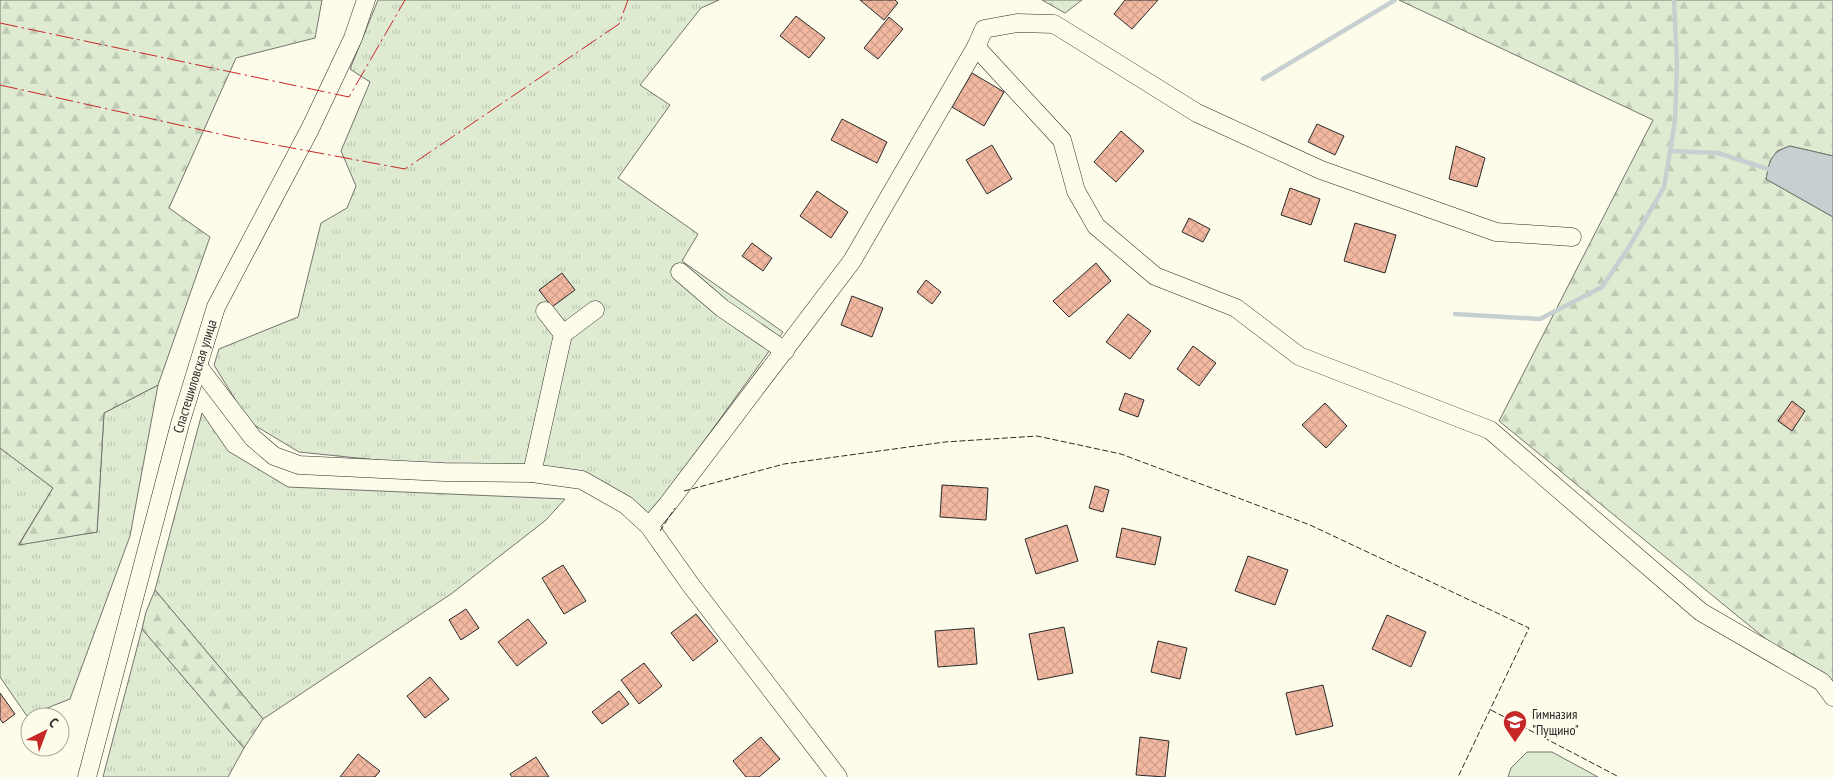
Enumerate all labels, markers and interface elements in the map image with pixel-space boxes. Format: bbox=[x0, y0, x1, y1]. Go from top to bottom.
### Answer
street label: Спастешиловская улица bbox=[169, 317, 221, 435]
place label: Гимназия "Пущино" bbox=[1532, 705, 1579, 739]
north arrow bbox=[20, 707, 70, 757]
school or university icon: Гимназия "Пущино" bbox=[1502, 709, 1528, 743]
text: С bbox=[45, 714, 63, 732]

